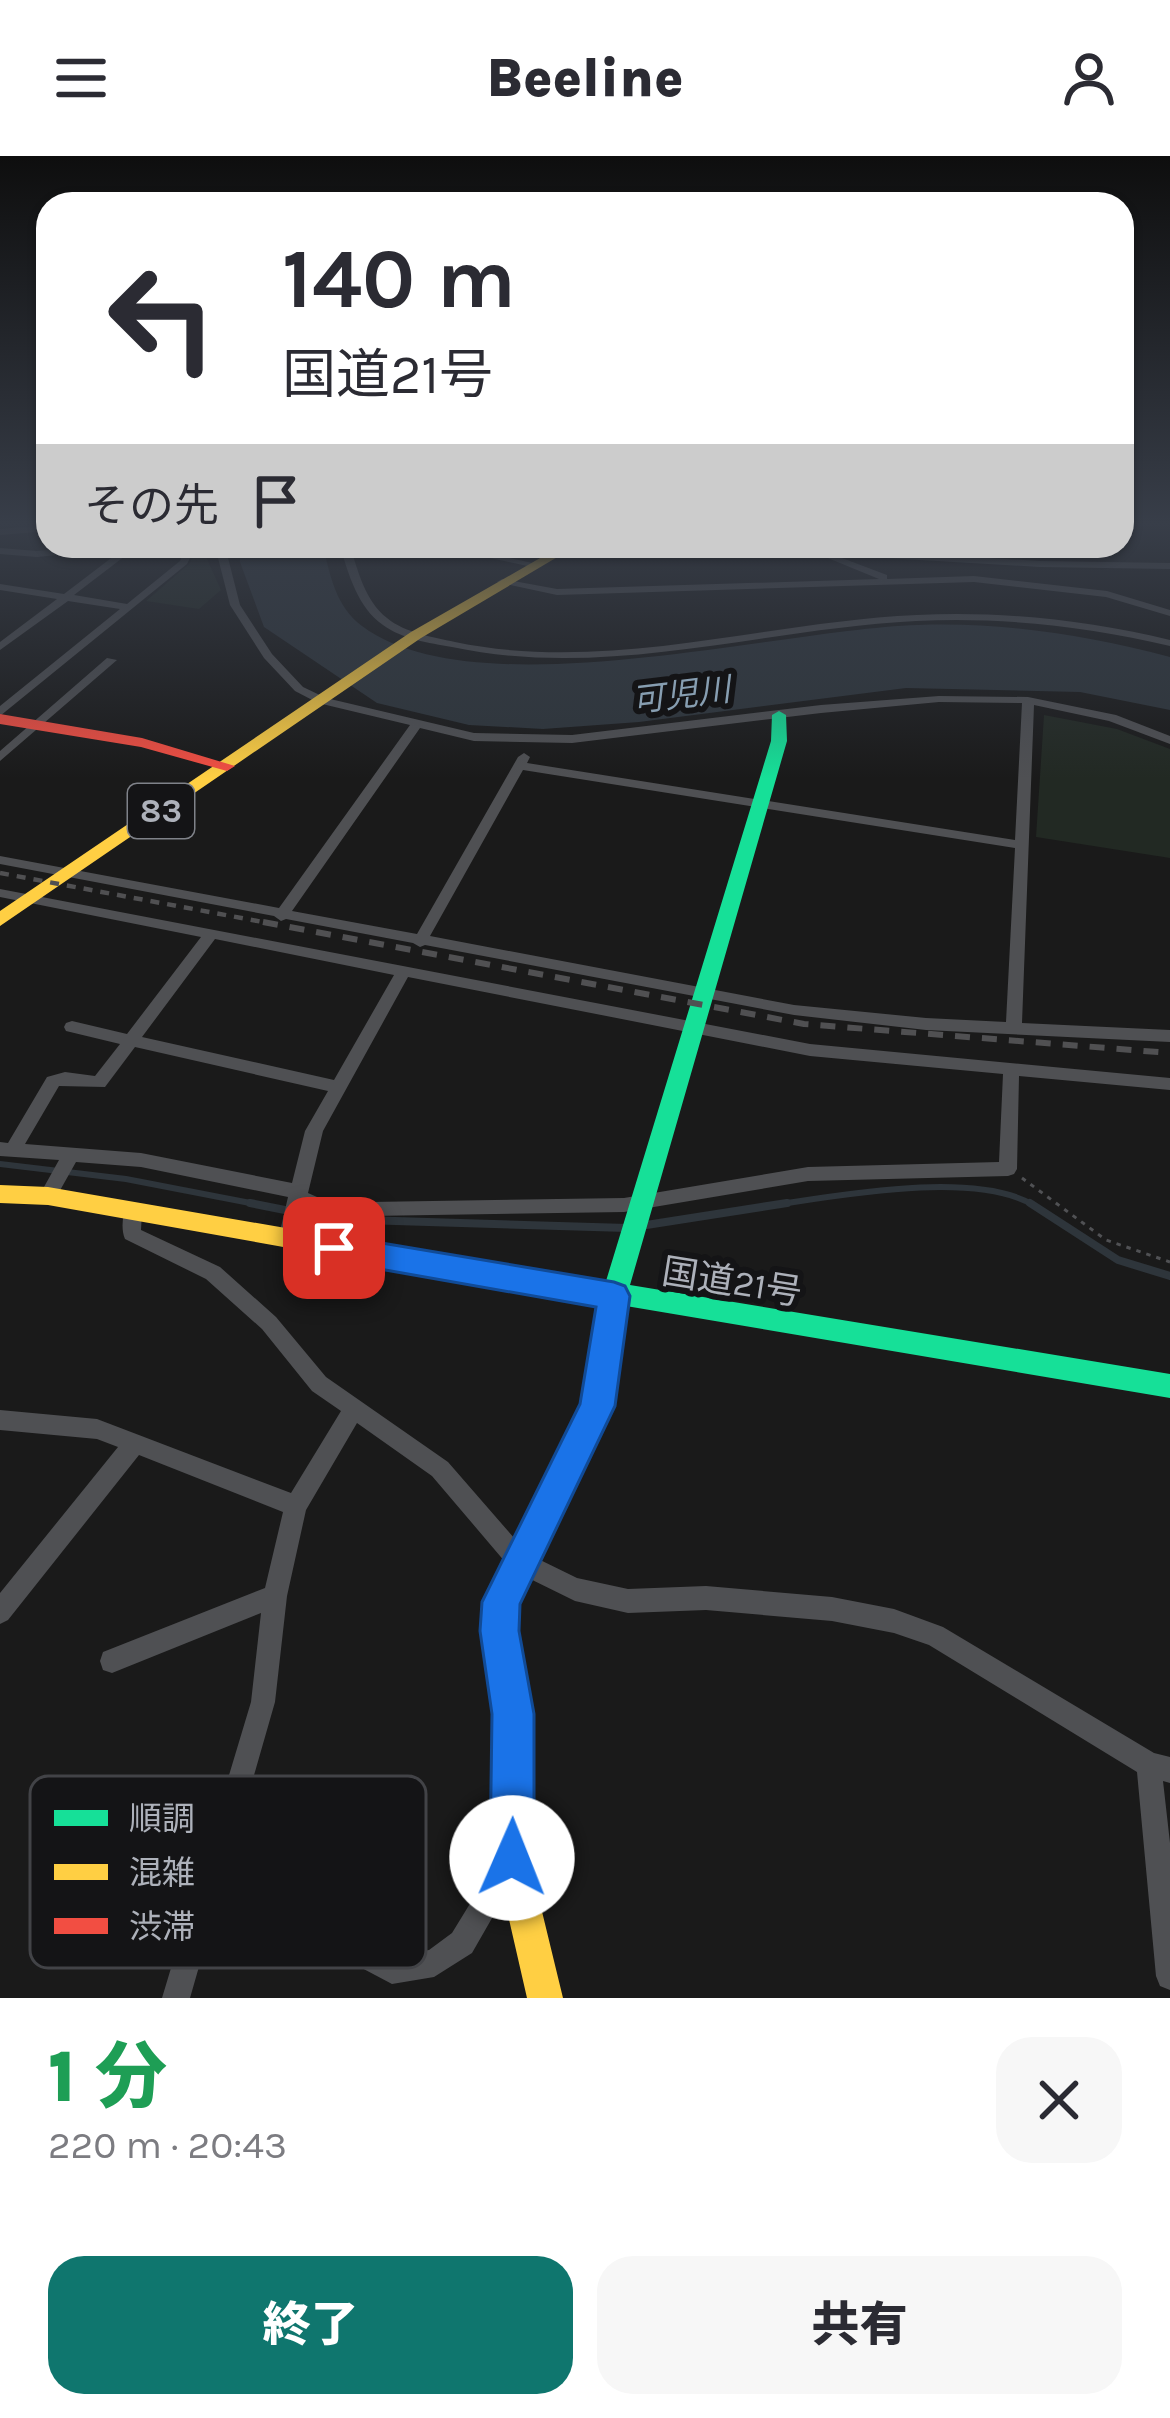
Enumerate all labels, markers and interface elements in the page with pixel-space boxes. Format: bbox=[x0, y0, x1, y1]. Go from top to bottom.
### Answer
icon: menu bbox=[48, 45, 114, 111]
icon: person bbox=[1056, 45, 1122, 111]
text: Beeline bbox=[486, 46, 684, 110]
text: 140 m bbox=[282, 230, 516, 328]
icon: left bbox=[84, 240, 240, 396]
text: 国道21号 bbox=[282, 343, 493, 407]
icon: arrive bbox=[243, 468, 309, 534]
text: その先 bbox=[84, 480, 219, 532]
water label: 可児川 bbox=[630, 670, 735, 720]
road number: 83 bbox=[128, 784, 194, 838]
pin bbox=[283, 1197, 385, 1299]
icon: arrive bbox=[301, 1215, 367, 1281]
street label: 国道21号 bbox=[659, 1250, 805, 1314]
legend bbox=[30, 1776, 426, 1968]
position arrow bbox=[449, 1795, 575, 1921]
text: 順調 bbox=[129, 1800, 195, 1838]
text: 混雑 bbox=[129, 1854, 195, 1892]
text: 渋滞 bbox=[129, 1908, 195, 1946]
text: 1 分 bbox=[48, 2035, 167, 2119]
button: close bbox=[996, 2037, 1122, 2163]
text: 220 m · 20:43 bbox=[48, 2122, 287, 2168]
button: 終了 bbox=[48, 2256, 573, 2394]
button: 共有 bbox=[597, 2256, 1122, 2394]

